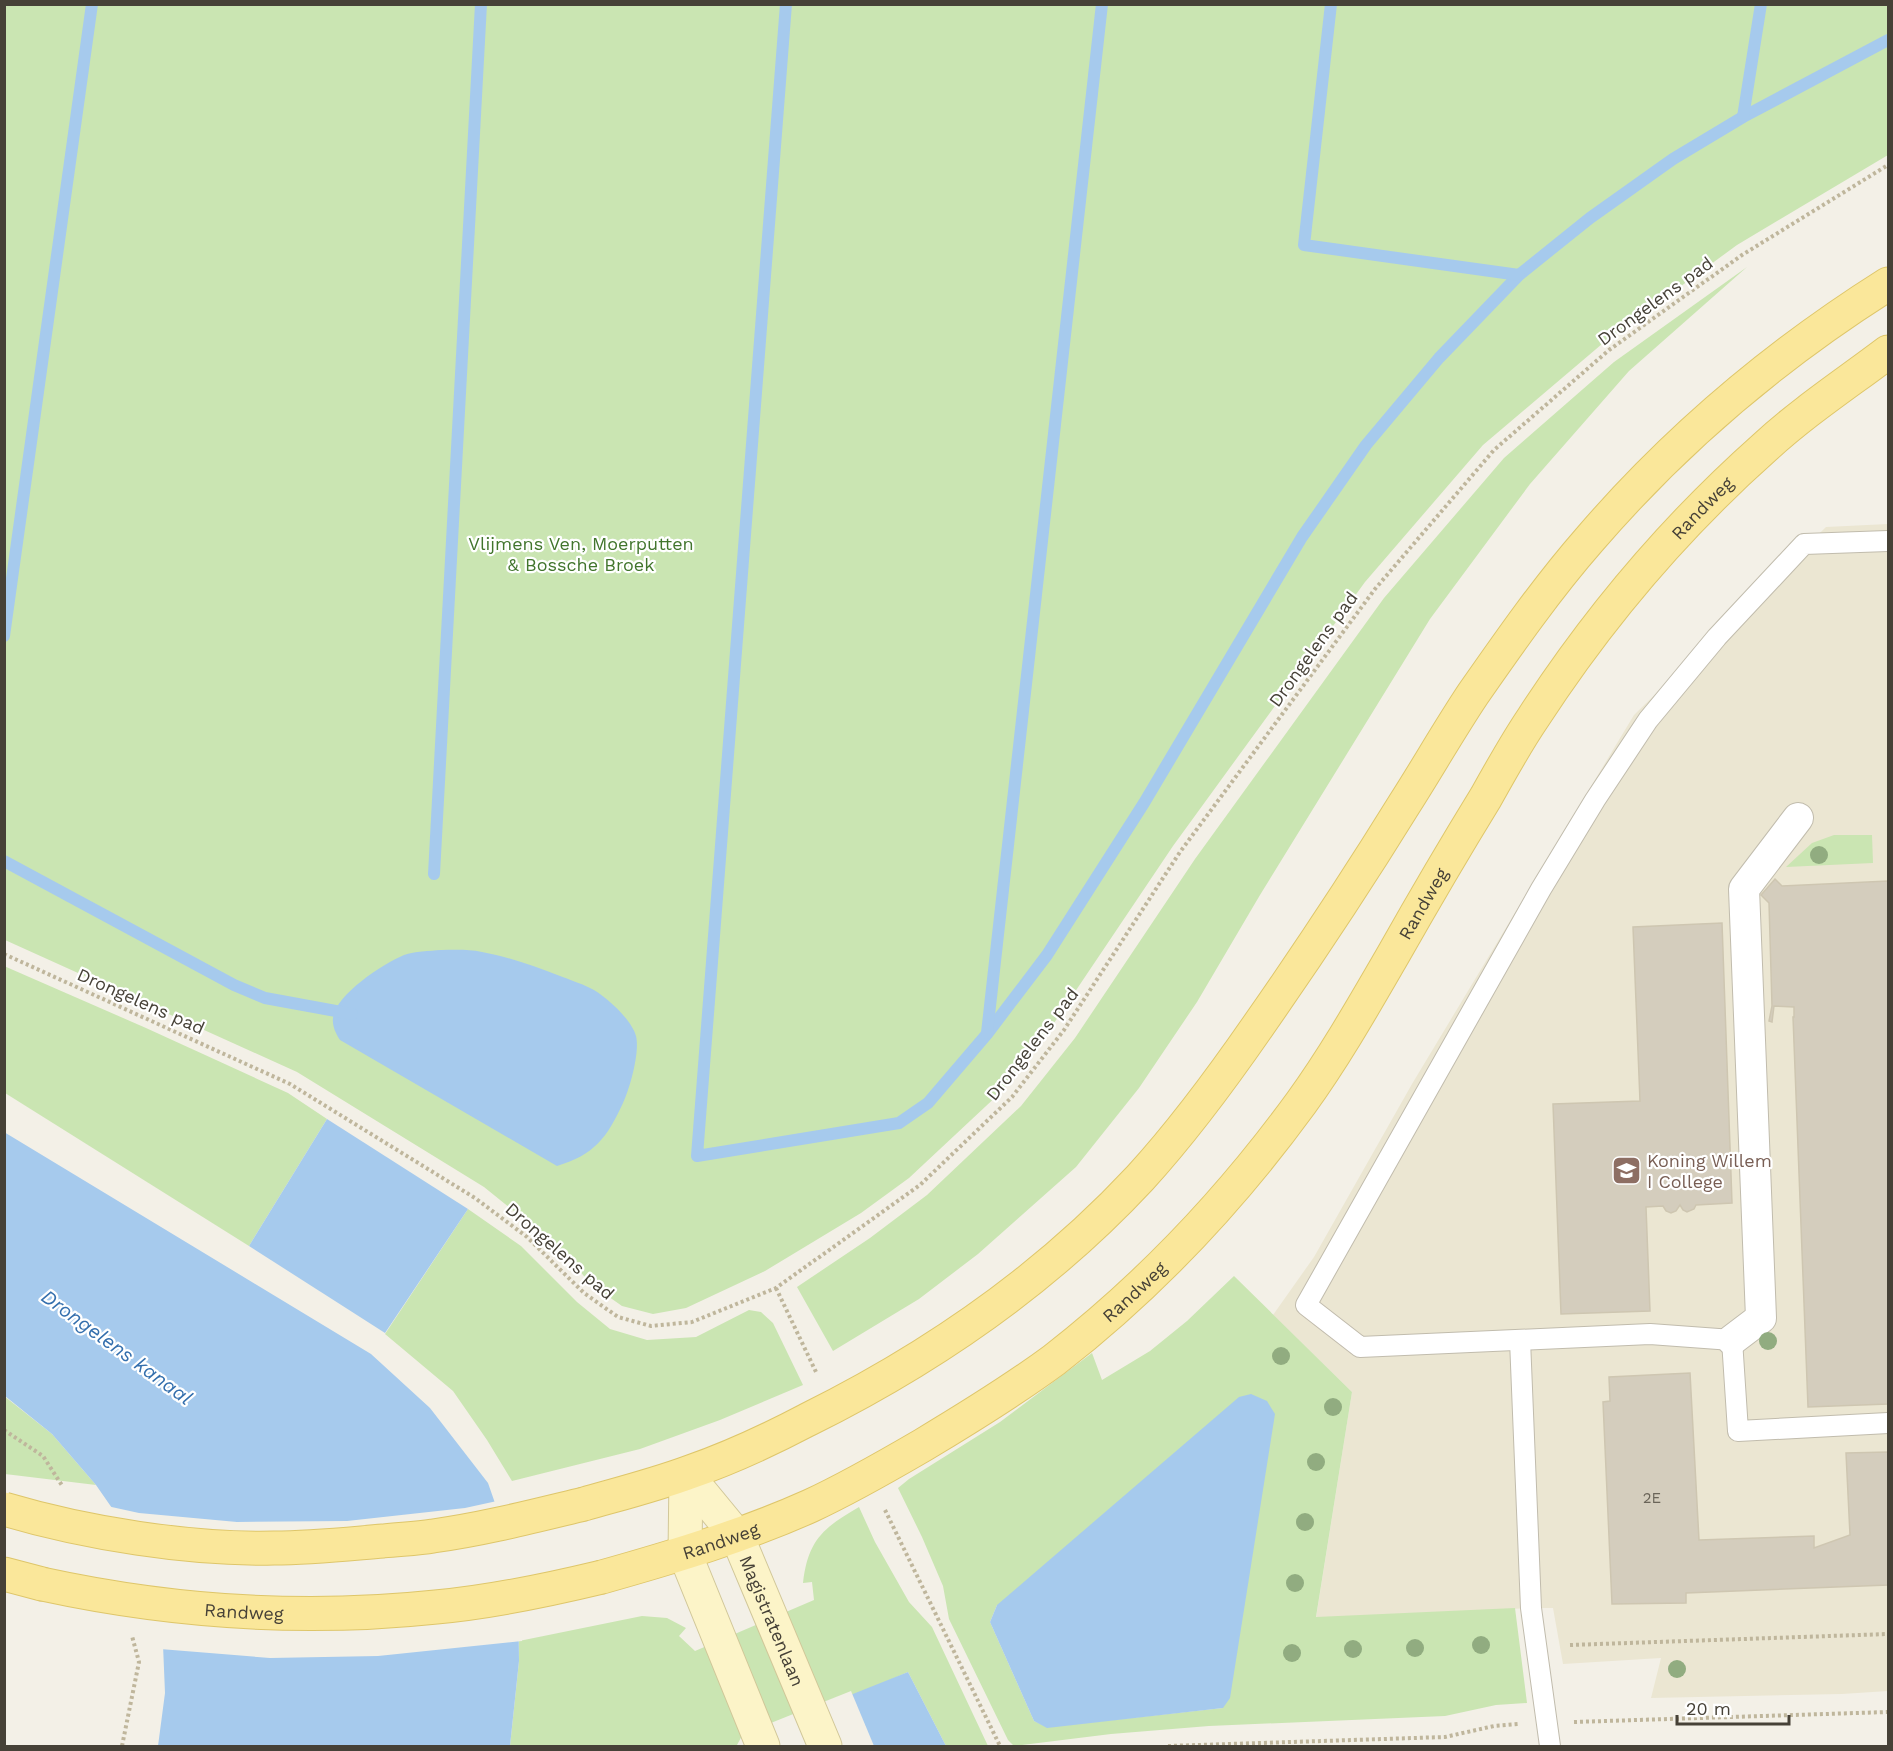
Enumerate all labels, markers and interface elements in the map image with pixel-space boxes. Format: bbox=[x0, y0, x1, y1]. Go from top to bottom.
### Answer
street label: Drongelens pad bbox=[1593, 252, 1717, 350]
street label: Randweg bbox=[1666, 472, 1737, 543]
park label: Vlijmens Ven, Moerputten & Bossche Broek bbox=[468, 533, 694, 575]
street label: Drongelens pad bbox=[1264, 587, 1362, 711]
street label: Randweg bbox=[1394, 863, 1452, 943]
street label: Drongelens pad bbox=[74, 963, 208, 1039]
street label: Drongelens pad bbox=[981, 983, 1083, 1105]
place label: Koning Willem I College bbox=[1647, 1150, 1772, 1192]
school or university icon: Koning Willem I College bbox=[1610, 1154, 1642, 1186]
street label: Drongelens pad bbox=[501, 1198, 619, 1304]
street label: Randweg bbox=[1098, 1256, 1170, 1326]
water label: Drongelens kanaal bbox=[37, 1284, 197, 1410]
house number: 2E bbox=[1643, 1489, 1661, 1507]
street label: Randweg bbox=[680, 1517, 762, 1563]
street label: Magistratenlaan bbox=[736, 1552, 809, 1689]
street label: Randweg bbox=[203, 1598, 284, 1624]
scale bar bbox=[1677, 1688, 1790, 1726]
text: 20 m bbox=[1686, 1698, 1731, 1719]

